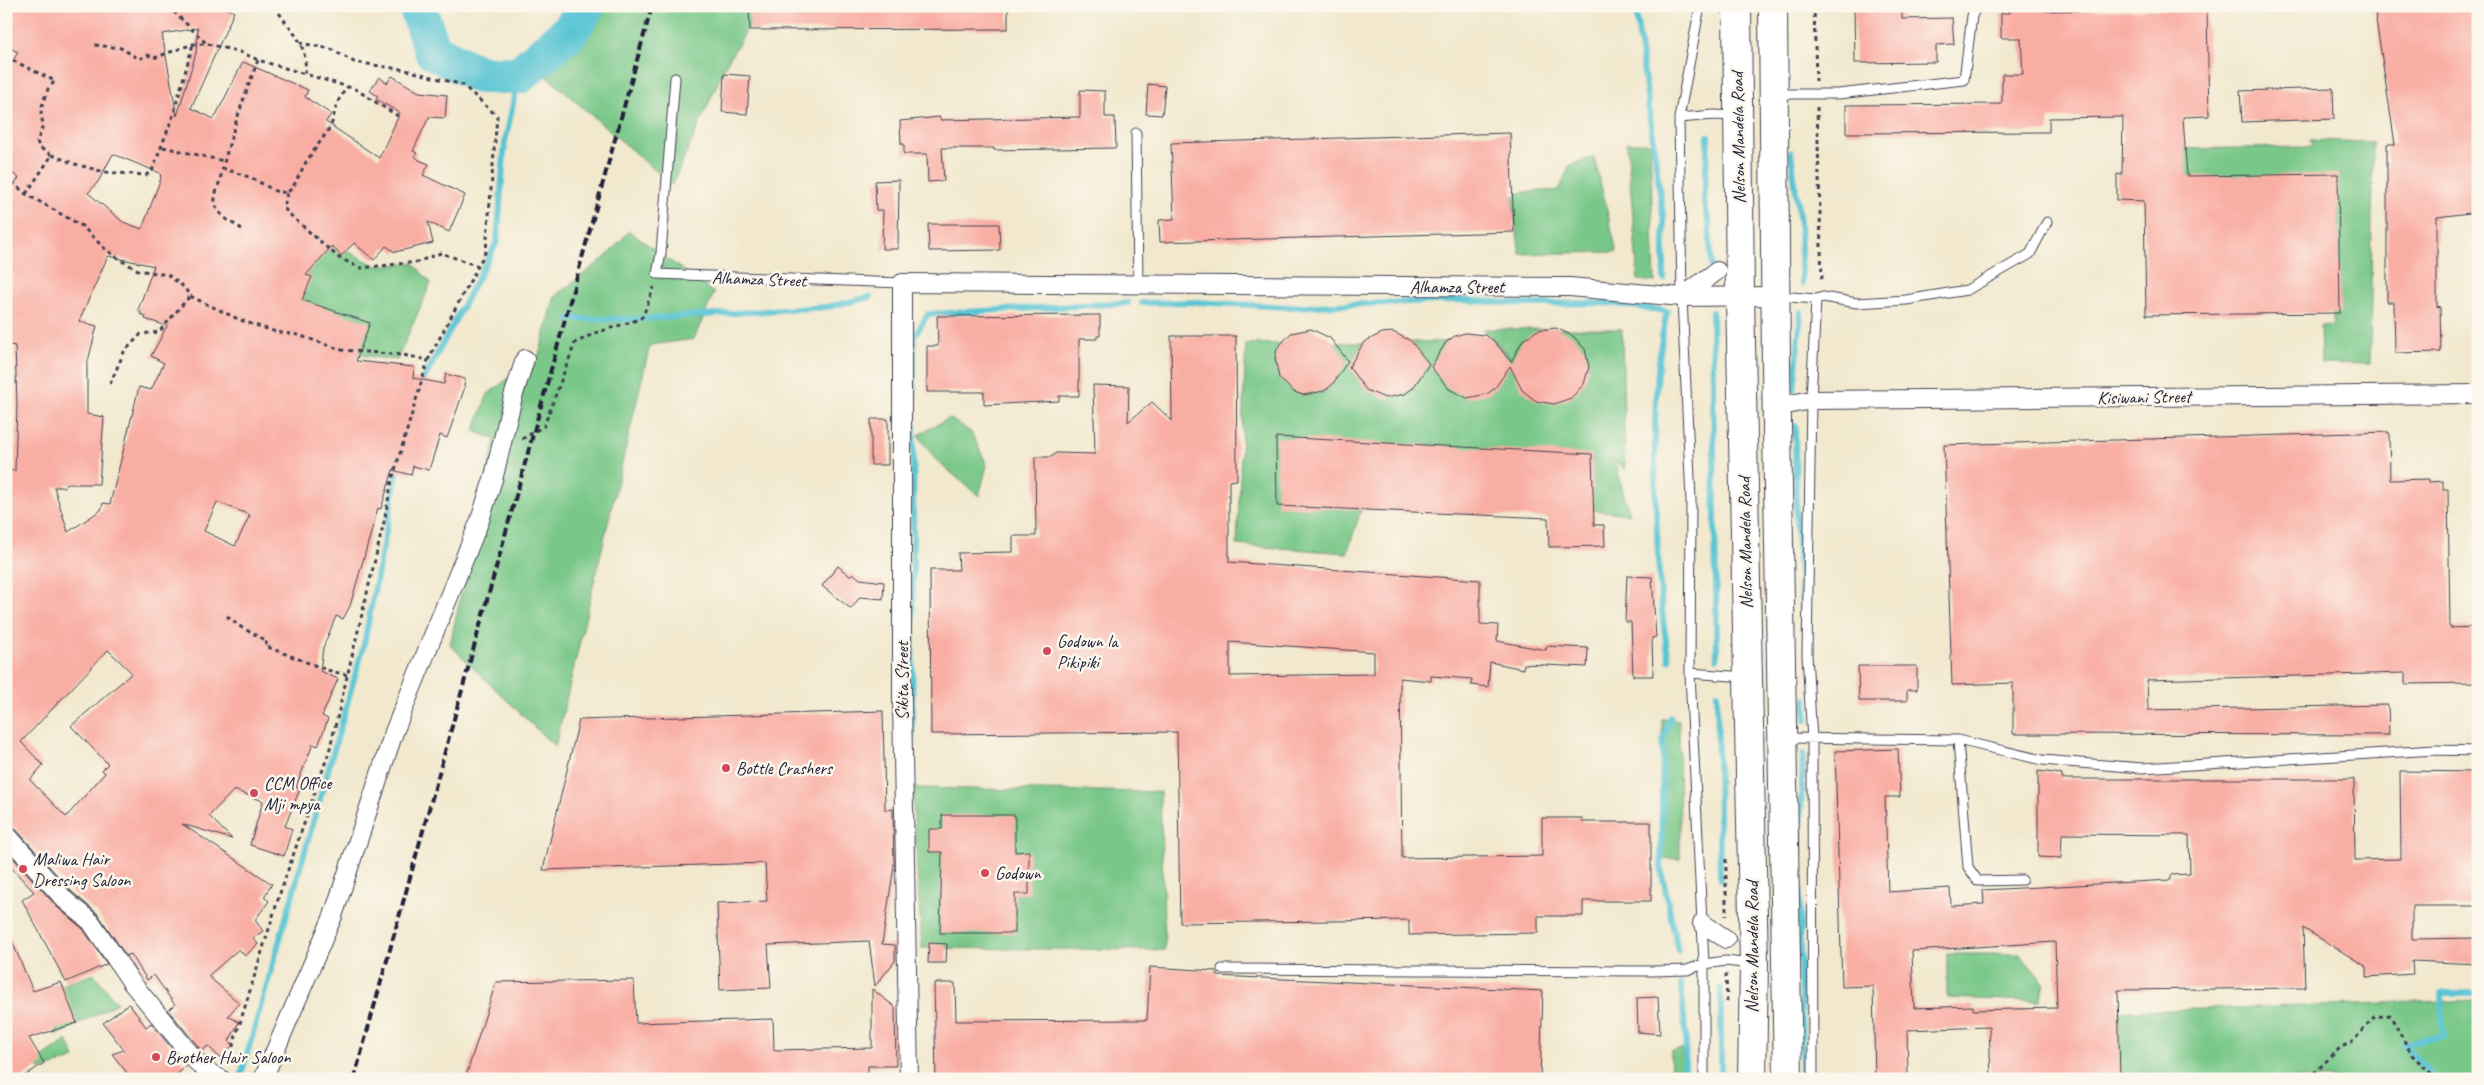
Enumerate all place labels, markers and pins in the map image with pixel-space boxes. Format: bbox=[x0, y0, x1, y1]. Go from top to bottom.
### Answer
place label: Godown la Pikipiki bbox=[1057, 630, 1119, 673]
marker: Godown la Pikipiki bbox=[1041, 645, 1053, 657]
place label: Bottle Crashers bbox=[736, 757, 834, 779]
marker: Bottle Crashers bbox=[720, 762, 732, 774]
place label: CCM Office Mji mpya bbox=[264, 772, 333, 815]
marker: CCM Office Mji mpya bbox=[248, 787, 260, 799]
place label: Maliwa Hair Dressing Saloon bbox=[33, 848, 131, 891]
place label: Godown bbox=[995, 862, 1042, 884]
marker: Maliwa Hair Dressing Saloon bbox=[17, 863, 29, 875]
marker: Godown bbox=[979, 867, 991, 879]
place label: Brother Hair Saloon bbox=[166, 1046, 291, 1068]
marker: Brother Hair Saloon bbox=[150, 1051, 162, 1063]

